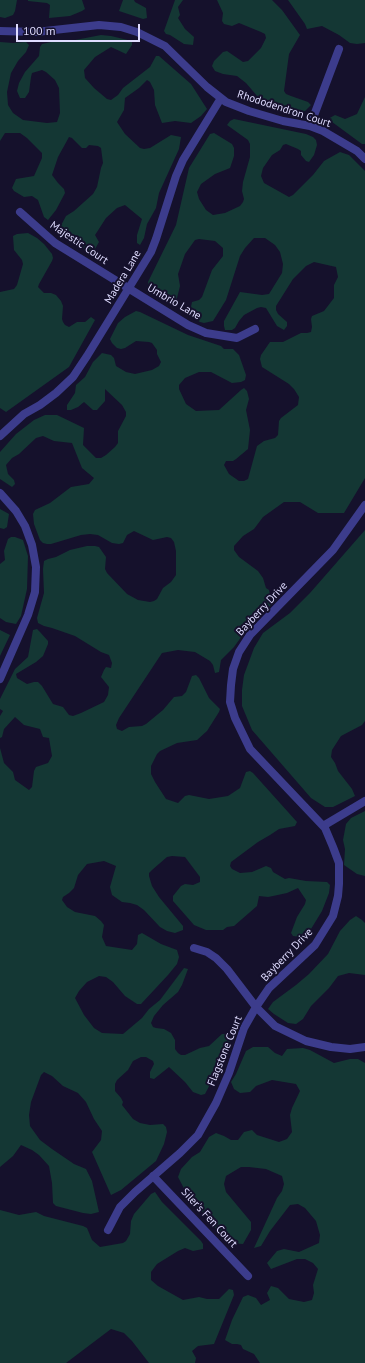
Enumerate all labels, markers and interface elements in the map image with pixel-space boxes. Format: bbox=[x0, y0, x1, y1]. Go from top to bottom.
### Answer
scale bar bbox=[18, 16, 142, 42]
text: 100 m bbox=[23, 23, 56, 38]
street label: Rhododendron Court bbox=[235, 88, 333, 130]
street label: Majestic Court bbox=[47, 219, 111, 267]
street label: Madera Lane bbox=[102, 248, 144, 306]
street label: Umbrio Lane bbox=[145, 281, 203, 323]
street label: Bayberry Drive bbox=[234, 579, 290, 639]
street label: Bayberry Drive bbox=[258, 926, 316, 984]
street label: Flagstone Court bbox=[205, 1014, 245, 1088]
street label: Siler's Fen Court bbox=[178, 1186, 240, 1250]

